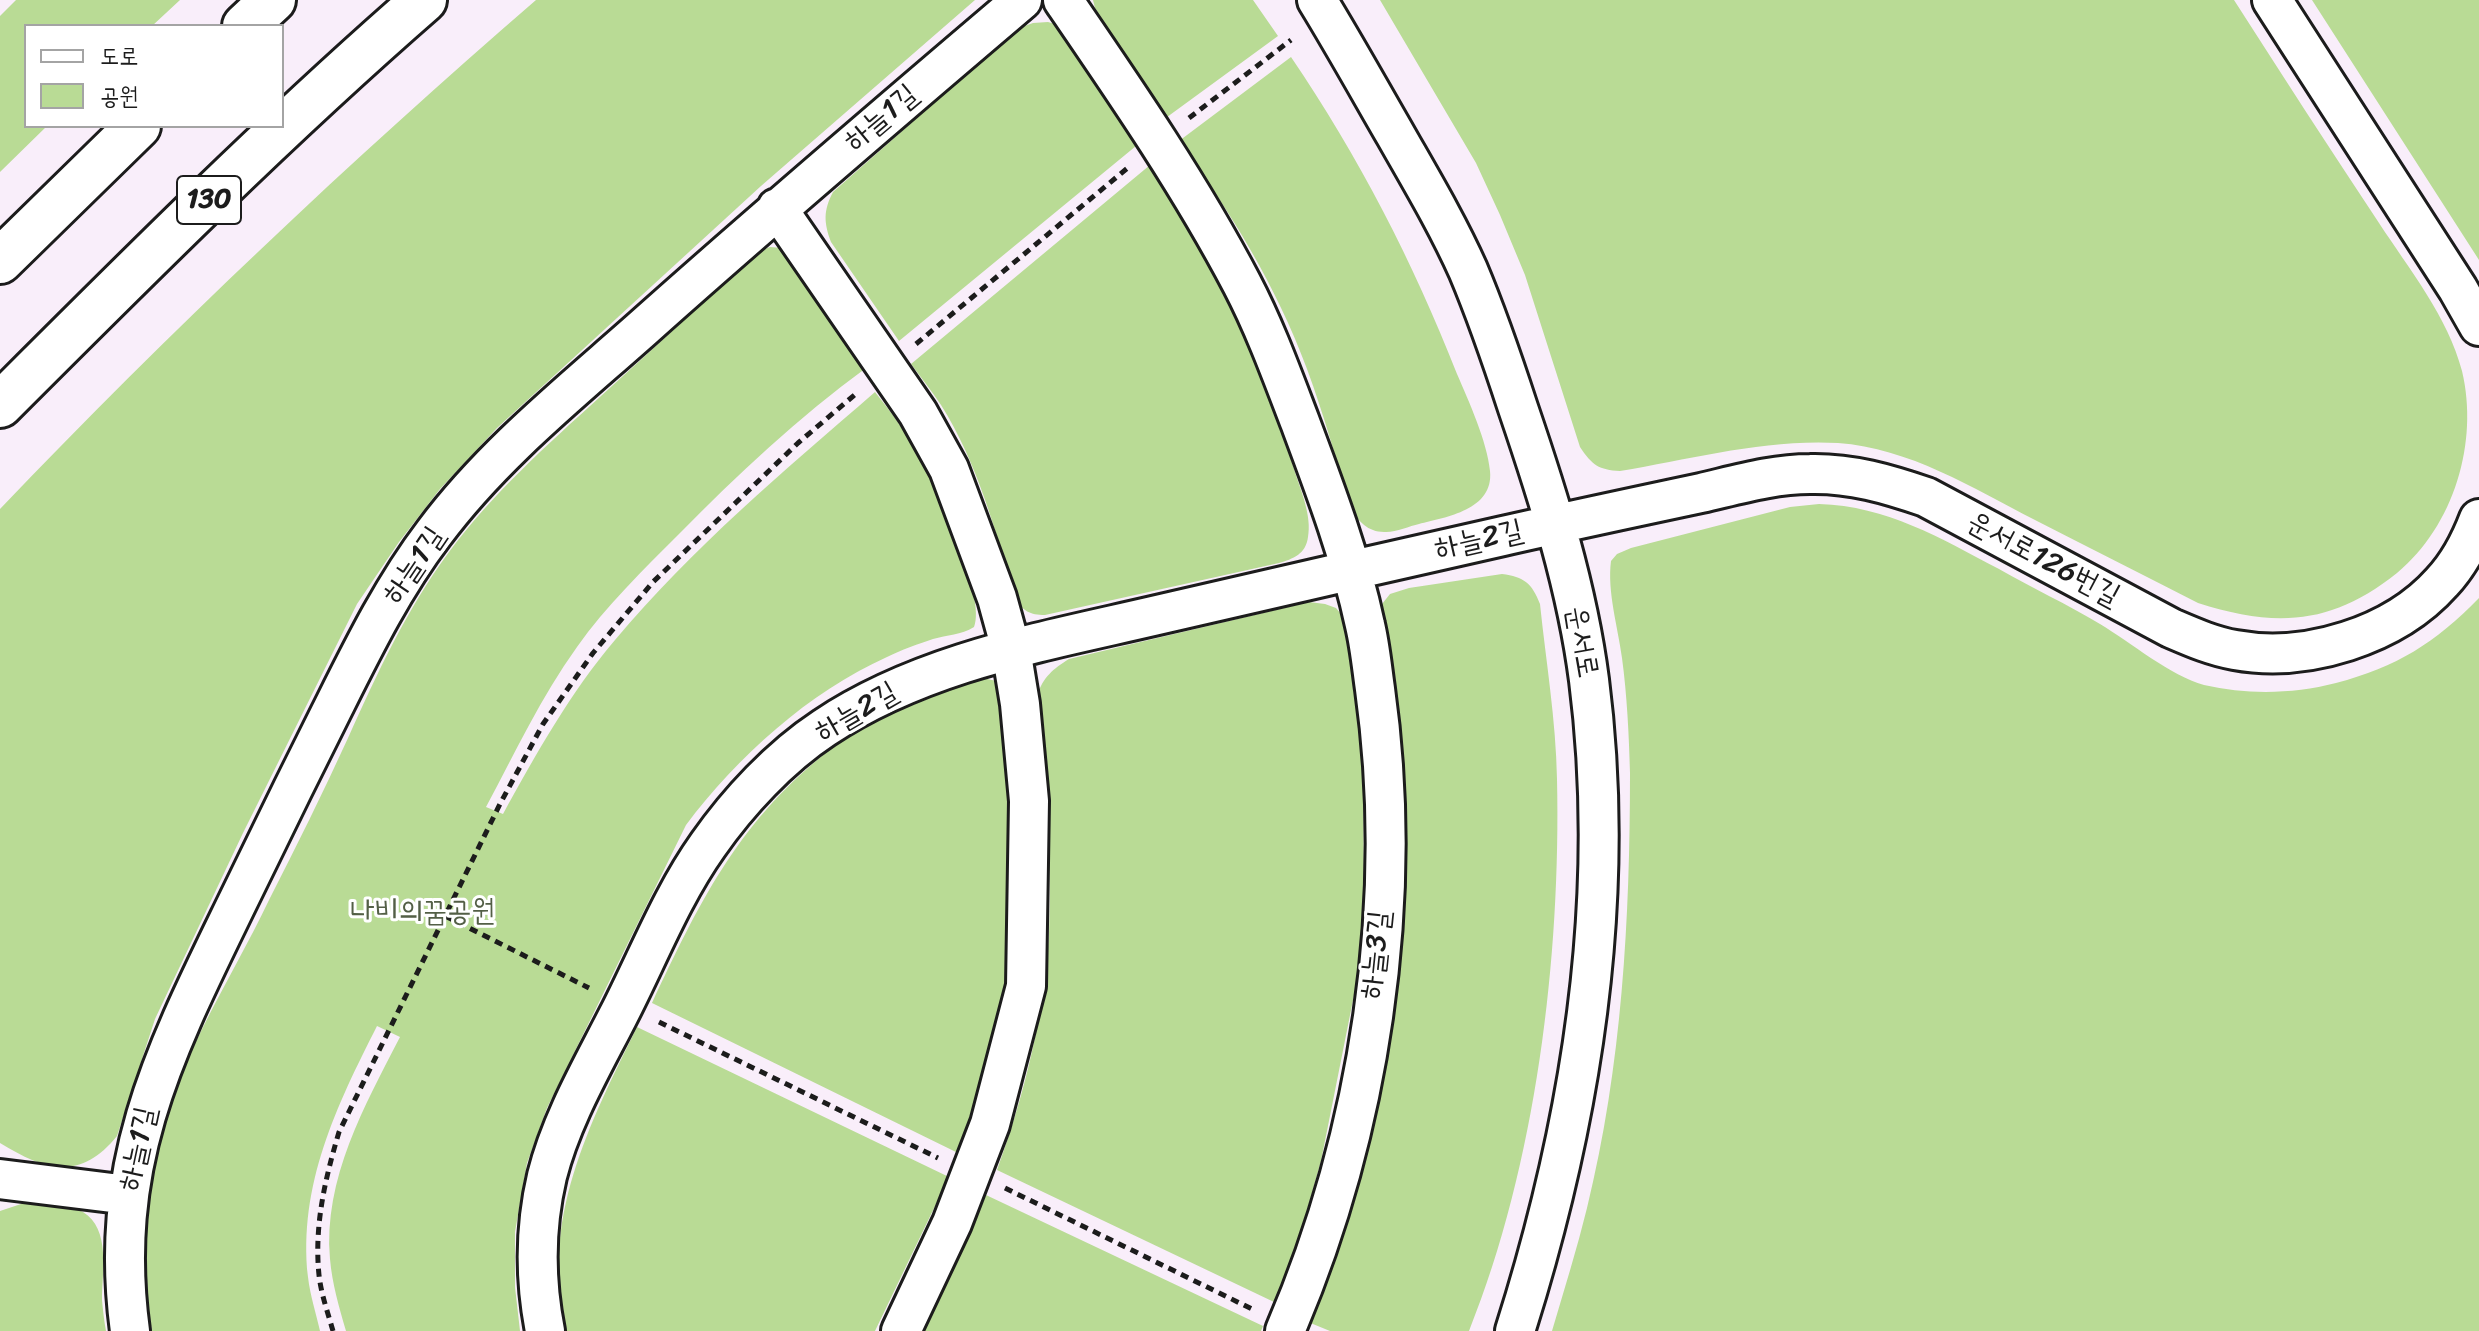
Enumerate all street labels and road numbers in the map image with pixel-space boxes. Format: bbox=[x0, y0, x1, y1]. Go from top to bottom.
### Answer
street label: 하늘1길 bbox=[838, 78, 926, 160]
road number: 130 bbox=[177, 176, 241, 224]
street label: 운서로126번길 bbox=[1960, 505, 2126, 615]
street label: 하늘2길 bbox=[1431, 513, 1527, 569]
street label: 하늘1길 bbox=[376, 521, 454, 611]
street label: 운서로 bbox=[1557, 603, 1605, 681]
street label: 하늘2길 bbox=[809, 675, 905, 751]
street label: 하늘3길 bbox=[1354, 909, 1400, 1001]
street label: 하늘1길 bbox=[113, 1104, 165, 1194]

